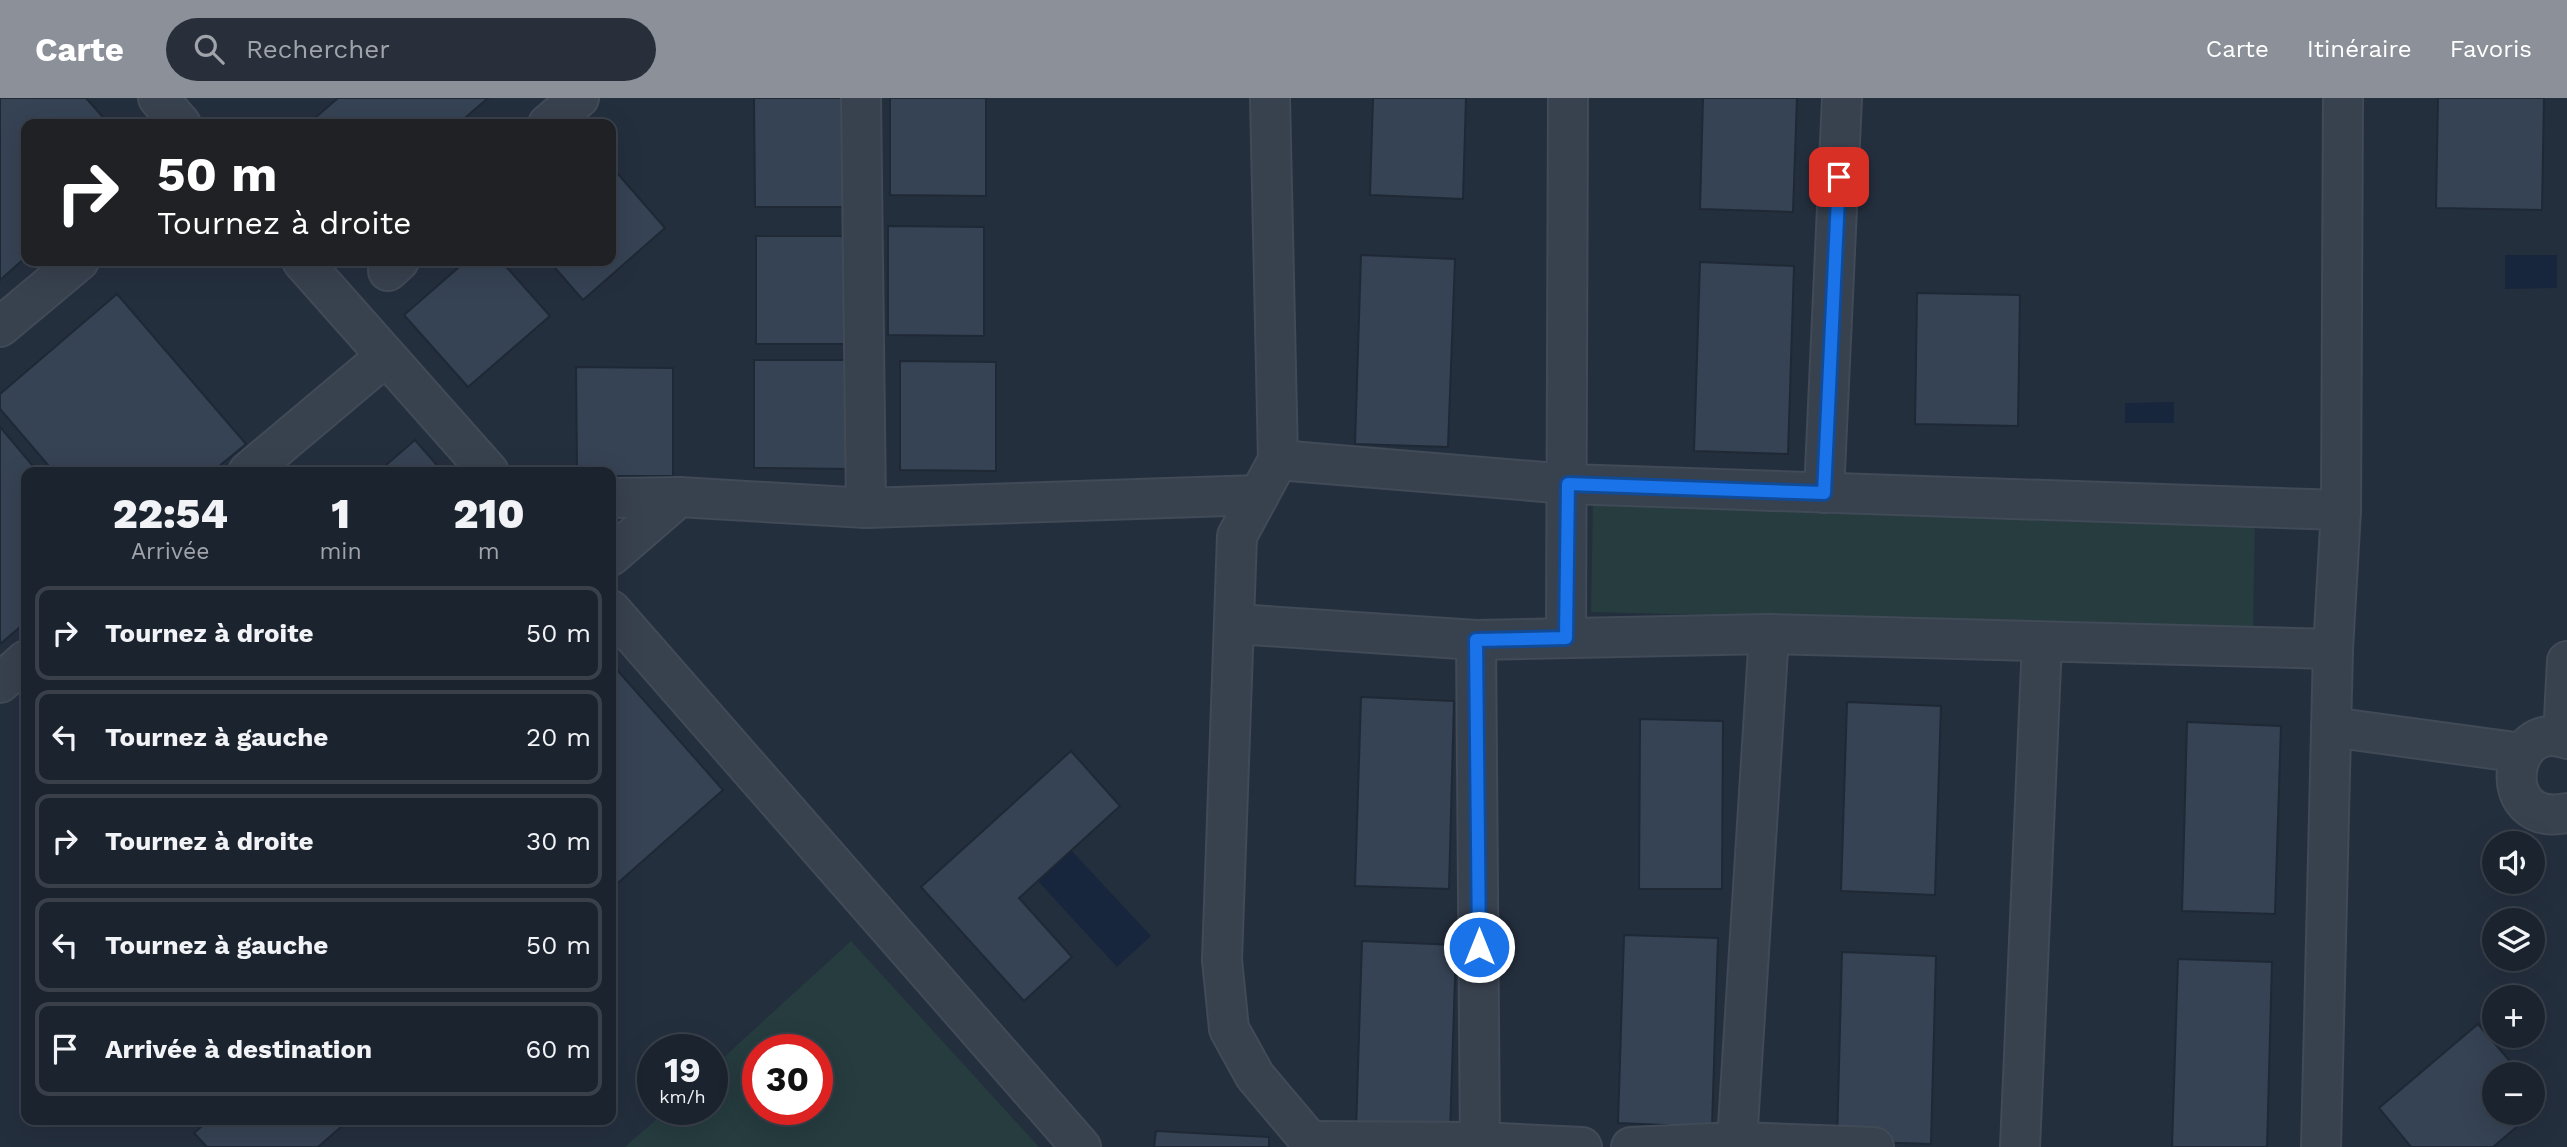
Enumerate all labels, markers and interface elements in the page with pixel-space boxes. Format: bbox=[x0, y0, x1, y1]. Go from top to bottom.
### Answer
search box bbox=[166, 18, 656, 81]
text: Carte bbox=[35, 30, 124, 69]
icon: search bbox=[190, 30, 228, 68]
text: Rechercher bbox=[246, 34, 390, 64]
text: Carte bbox=[2206, 35, 2269, 63]
text: Itinéraire bbox=[2307, 35, 2412, 63]
text: Favoris bbox=[2450, 35, 2532, 63]
text: 50 m bbox=[157, 145, 277, 203]
icon: right bbox=[42, 147, 133, 238]
pin bbox=[1809, 147, 1869, 207]
icon: arrive bbox=[1820, 158, 1858, 196]
text: Tournez à droite bbox=[157, 204, 412, 242]
text: 22:54 bbox=[112, 489, 228, 538]
text: 1 bbox=[331, 489, 350, 538]
text: 210 bbox=[453, 489, 524, 538]
text: Arrivée bbox=[131, 538, 209, 565]
text: min bbox=[319, 538, 362, 565]
text: m bbox=[478, 538, 500, 565]
icon: right bbox=[46, 614, 84, 652]
text: Tournez à droite bbox=[105, 618, 314, 648]
text: 50 m bbox=[526, 618, 591, 648]
icon: left bbox=[46, 718, 84, 756]
text: Tournez à gauche bbox=[105, 722, 328, 752]
text: 20 m bbox=[526, 722, 591, 752]
icon: right bbox=[46, 822, 84, 860]
text: Tournez à droite bbox=[105, 826, 314, 856]
text: 30 m bbox=[526, 826, 591, 856]
map controls bbox=[2482, 831, 2545, 1125]
button: sound bbox=[2482, 831, 2545, 894]
button: layers bbox=[2482, 908, 2545, 971]
position arrow bbox=[1442, 910, 1516, 984]
icon: left bbox=[46, 926, 84, 964]
text: Tournez à gauche bbox=[105, 930, 328, 960]
text: 50 m bbox=[526, 930, 591, 960]
button: + bbox=[2482, 985, 2545, 1048]
icon: arrive bbox=[46, 1030, 84, 1068]
text: Arrivée à destination bbox=[105, 1034, 372, 1064]
text: 60 m bbox=[525, 1034, 591, 1064]
speed limit sign: 30 bbox=[742, 1034, 833, 1125]
text: 19 bbox=[664, 1049, 701, 1091]
button: − bbox=[2482, 1062, 2545, 1125]
text: km/h bbox=[659, 1086, 706, 1107]

